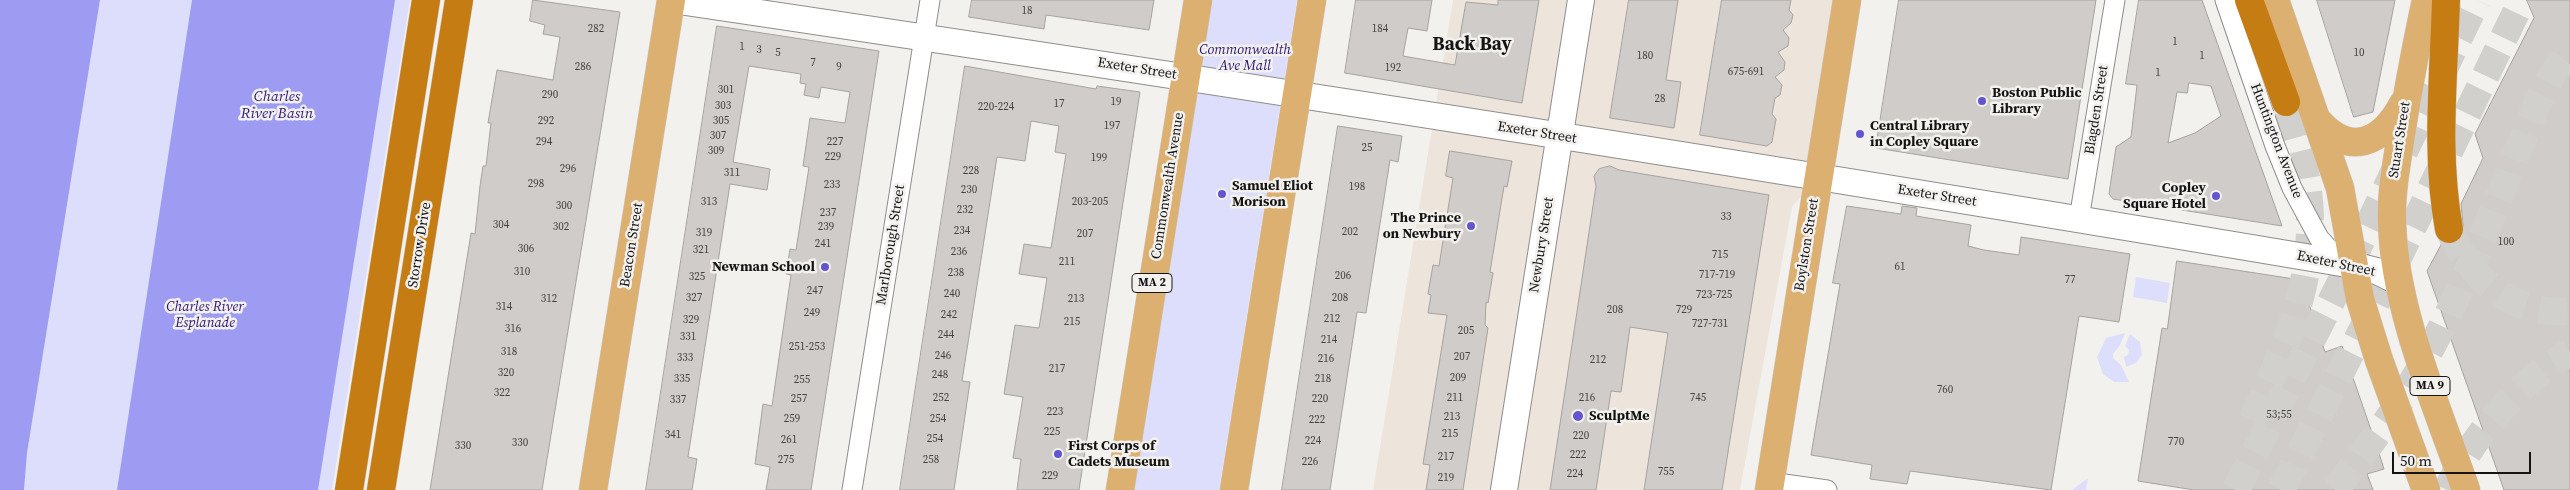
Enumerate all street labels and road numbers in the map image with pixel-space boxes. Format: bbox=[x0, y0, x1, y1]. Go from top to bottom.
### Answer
street label: Exeter Street bbox=[1096, 54, 1178, 84]
street label: Blagden Street bbox=[2082, 64, 2112, 156]
street label: Huntington Avenue bbox=[2246, 81, 2306, 201]
street label: Stuart Street bbox=[2386, 101, 2414, 179]
street label: Commonwealth Avenue bbox=[1148, 111, 1188, 261]
street label: Exeter Street bbox=[1496, 118, 1578, 148]
street label: Exeter Street bbox=[1896, 181, 1978, 211]
street label: Marlborough Street bbox=[873, 184, 909, 306]
street label: Newbury Street bbox=[1526, 196, 1558, 294]
street label: Boylston Street bbox=[1791, 197, 1823, 293]
street label: Storrow Drive bbox=[405, 201, 435, 289]
street label: Beacon Street bbox=[617, 202, 647, 288]
street label: Exeter Street bbox=[2295, 247, 2377, 281]
road number: MA 2 bbox=[1132, 274, 1172, 292]
road number: MA 9 bbox=[2410, 376, 2450, 396]

